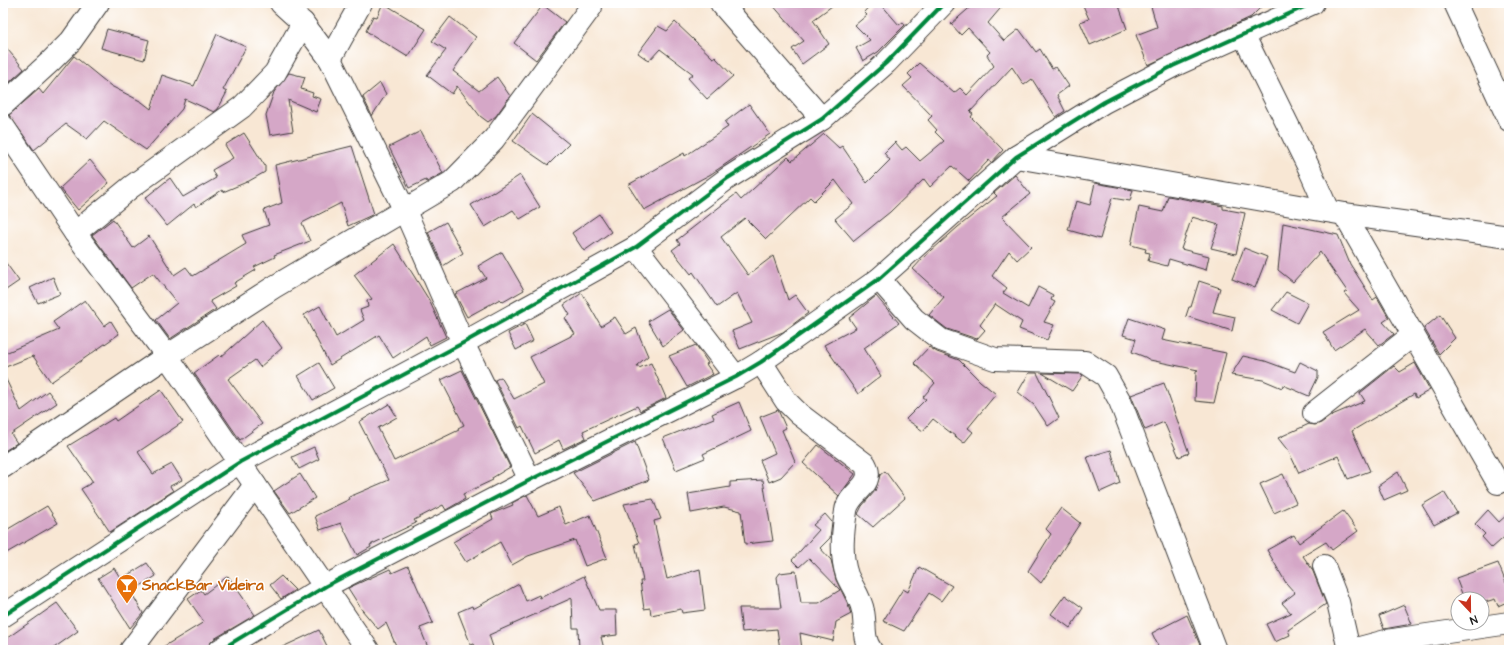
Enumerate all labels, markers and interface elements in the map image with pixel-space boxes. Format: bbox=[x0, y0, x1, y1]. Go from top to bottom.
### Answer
bar icon: SnackBar Videira bbox=[114, 572, 140, 605]
place label: SnackBar Videira bbox=[141, 575, 264, 596]
north arrow bbox=[1450, 591, 1490, 631]
text: N bbox=[1467, 612, 1480, 628]

